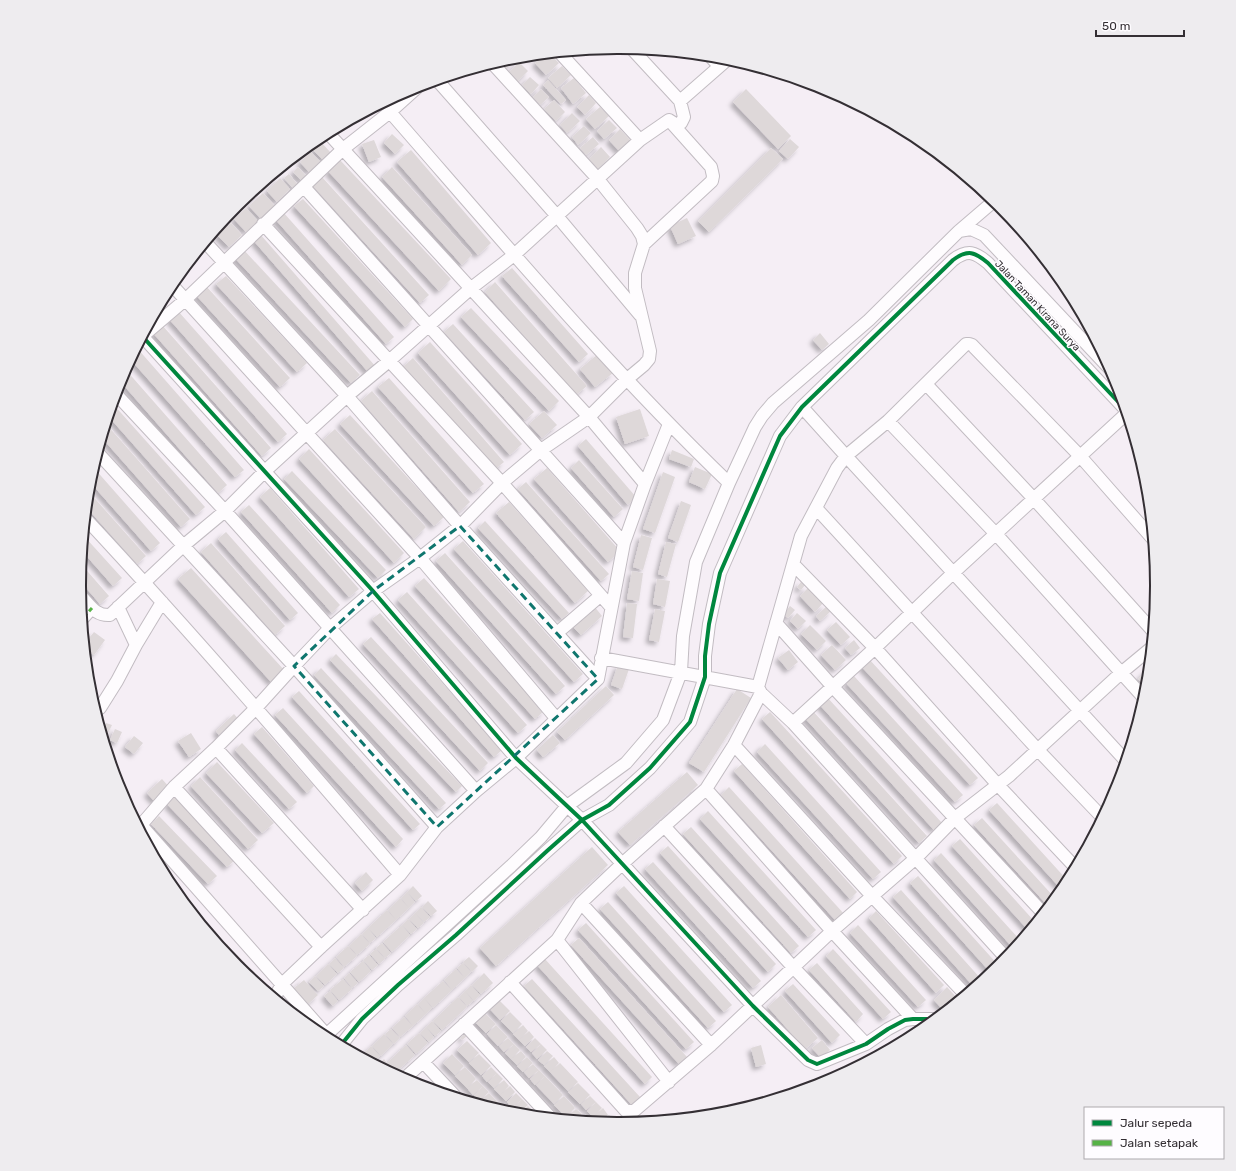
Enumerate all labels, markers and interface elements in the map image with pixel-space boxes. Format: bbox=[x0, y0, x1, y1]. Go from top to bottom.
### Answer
scale bar bbox=[1096, 12, 1184, 38]
text: 50 m bbox=[1102, 19, 1130, 33]
street label: Jalan Taman Kirana Surya bbox=[992, 258, 1083, 354]
legend bbox=[1084, 1107, 1224, 1159]
text: Jalur sepeda bbox=[1120, 1116, 1192, 1130]
text: Jalan setapak bbox=[1120, 1136, 1199, 1150]

